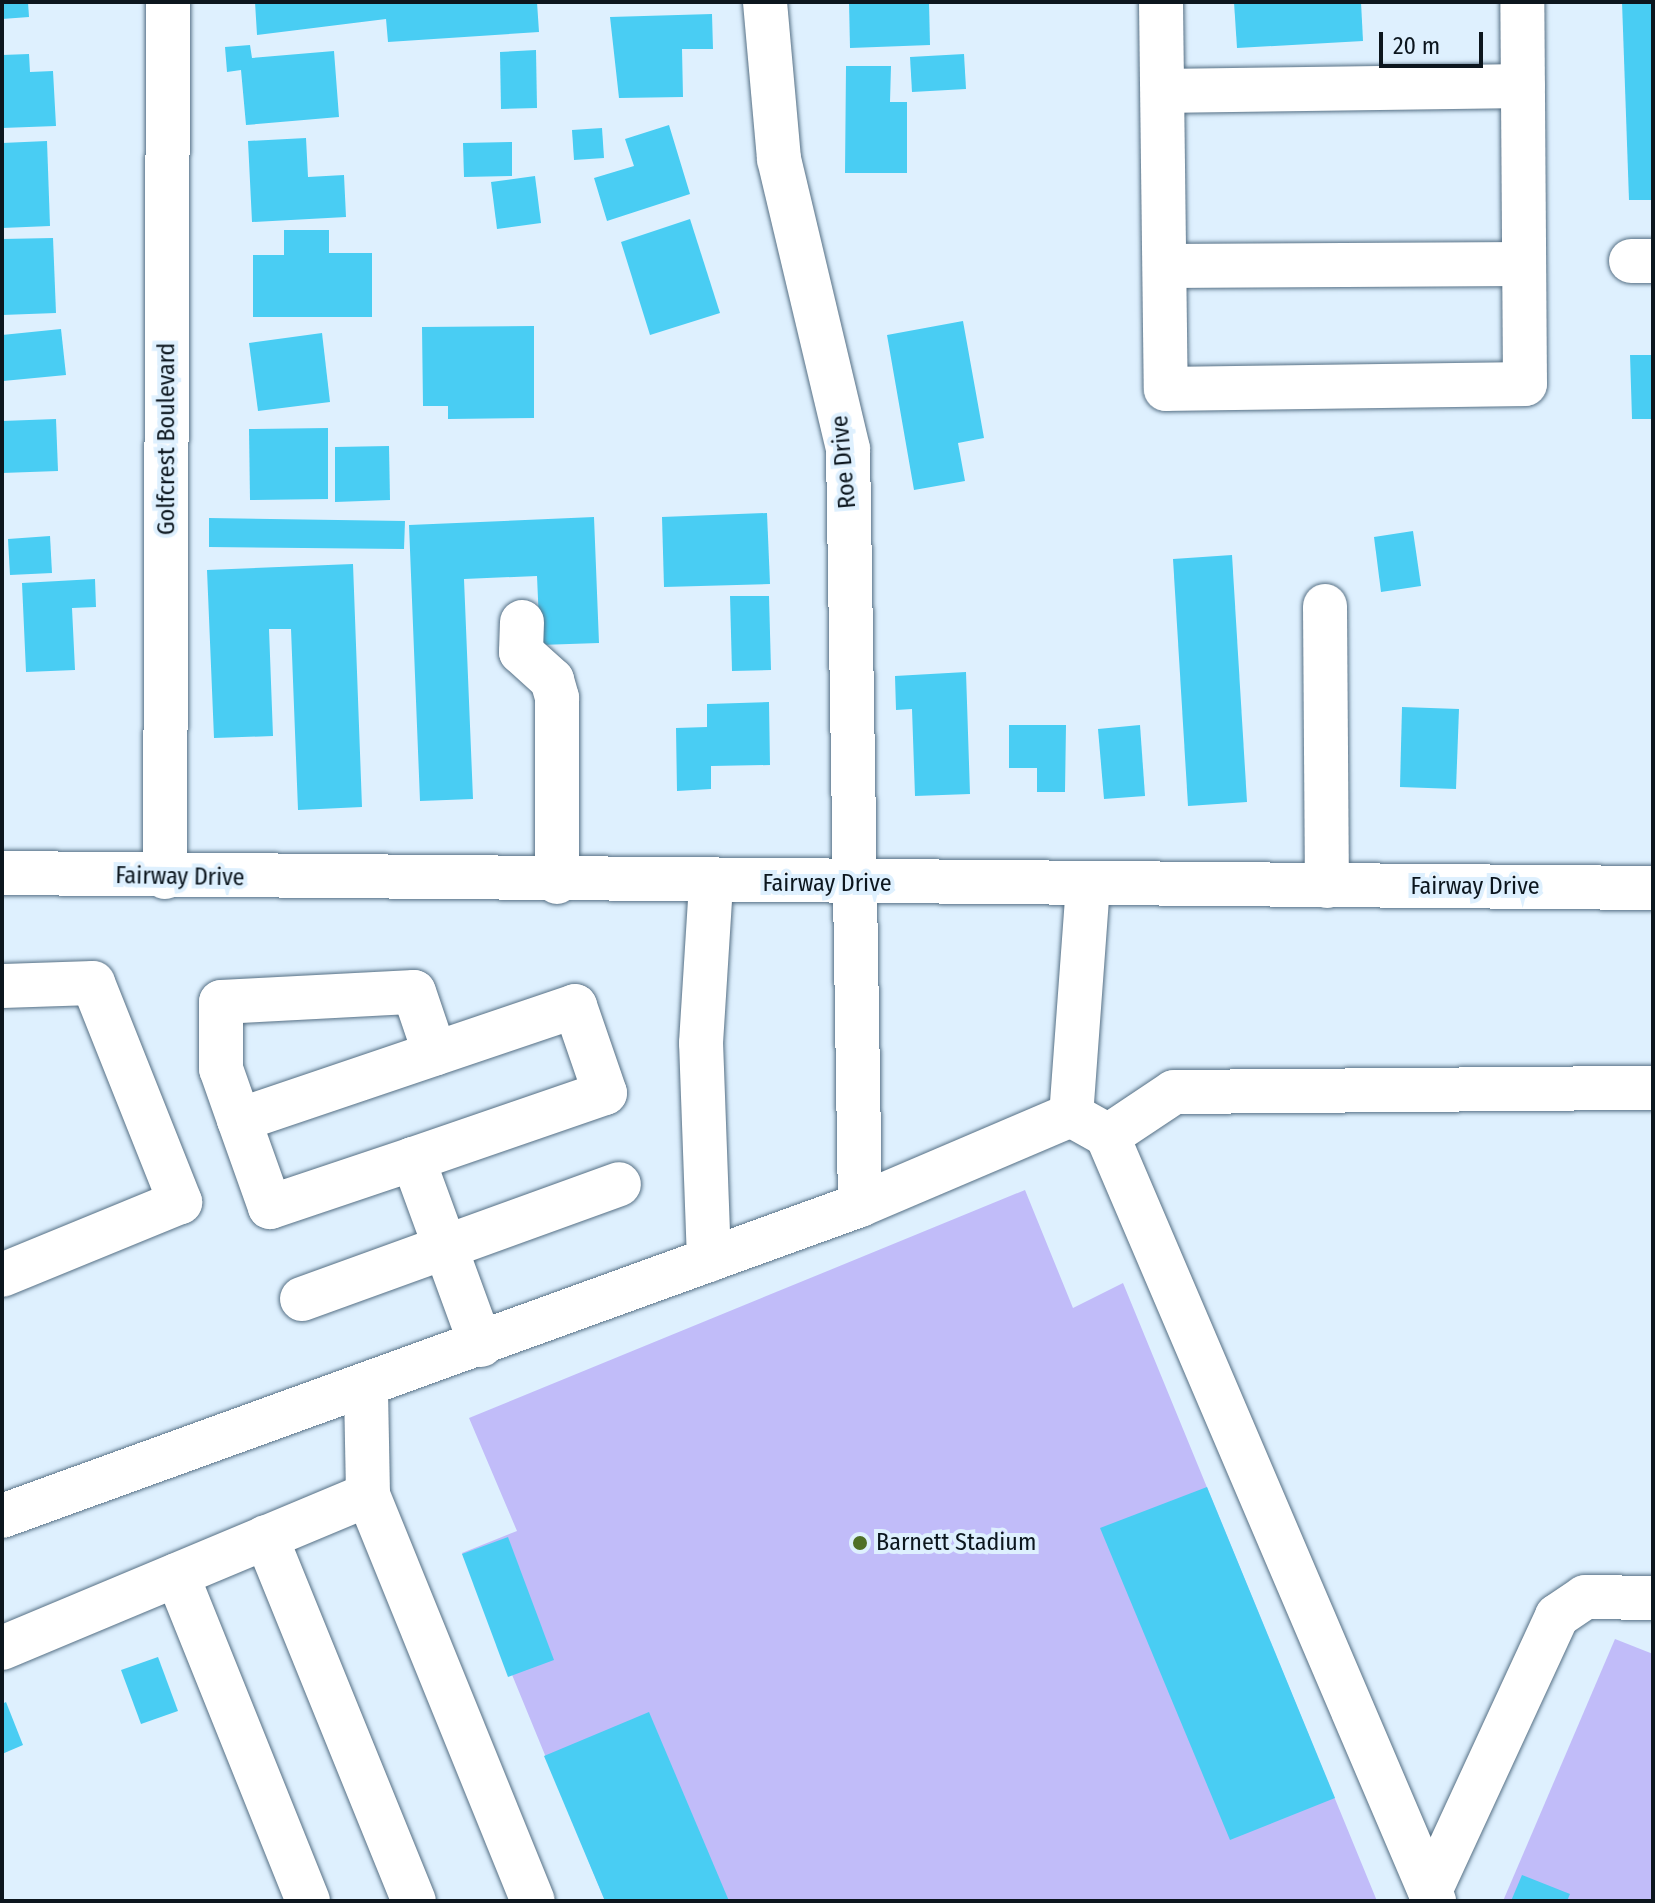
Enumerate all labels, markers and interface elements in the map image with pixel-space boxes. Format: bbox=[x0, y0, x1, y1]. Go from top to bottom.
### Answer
scale bar bbox=[1383, 16, 1487, 66]
text: 20 m bbox=[1393, 32, 1440, 60]
street label: Golfcrest Boulevard bbox=[153, 343, 181, 535]
street label: Roe Drive bbox=[826, 414, 862, 510]
street label: Fairway Drive bbox=[115, 861, 245, 893]
street label: Fairway Drive bbox=[762, 870, 892, 898]
street label: Fairway Drive bbox=[1410, 873, 1540, 901]
place label: Barnett Stadium bbox=[876, 1529, 1036, 1557]
marker: Barnett Stadium bbox=[851, 1534, 869, 1552]

